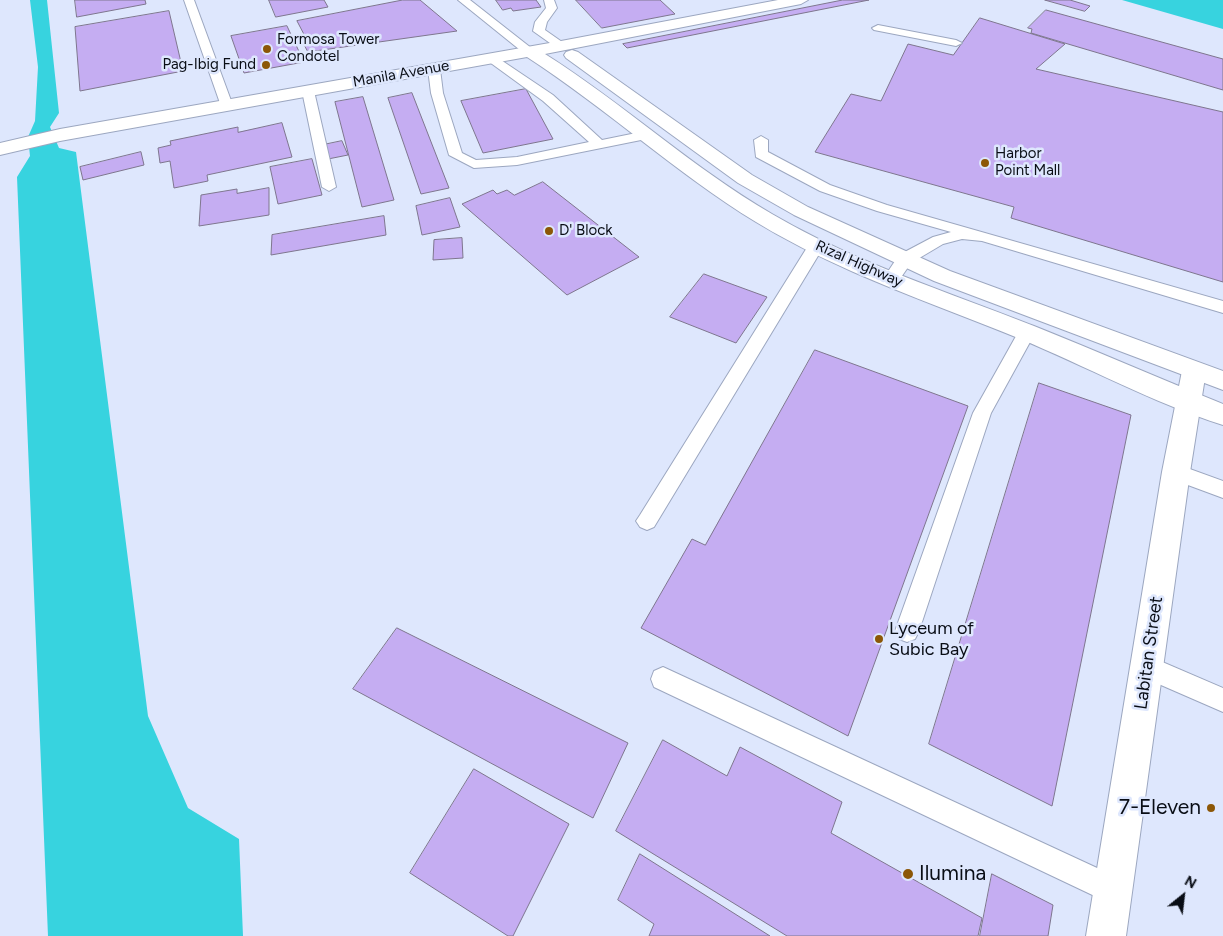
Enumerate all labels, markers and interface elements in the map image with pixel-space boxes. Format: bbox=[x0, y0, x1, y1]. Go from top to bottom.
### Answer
place label: Formosa Tower Condotel bbox=[277, 31, 379, 66]
marker: Formosa Tower Condotel bbox=[261, 43, 273, 55]
place label: Pag-Ibig Fund bbox=[162, 56, 256, 74]
street label: Manila Avenue bbox=[351, 57, 451, 91]
marker: Pag-Ibig Fund bbox=[260, 59, 272, 71]
place label: Harbor Point Mall bbox=[995, 145, 1060, 180]
marker: Harbor Point Mall bbox=[979, 157, 991, 169]
place label: D' Block bbox=[559, 222, 613, 240]
marker: D' Block bbox=[543, 225, 555, 237]
street label: Rizal Highway bbox=[813, 237, 905, 291]
street label: Labitan Street bbox=[1130, 595, 1168, 711]
place label: Lyceum of Subic Bay bbox=[889, 618, 974, 660]
marker: Lyceum of Subic Bay bbox=[873, 633, 885, 645]
place label: 7-Eleven bbox=[1119, 795, 1201, 821]
marker: 7-Eleven bbox=[1205, 802, 1217, 814]
place label: Ilumina bbox=[919, 861, 986, 887]
marker: Ilumina bbox=[901, 867, 915, 881]
north arrow bbox=[1158, 871, 1208, 921]
text: N bbox=[1182, 872, 1199, 892]

